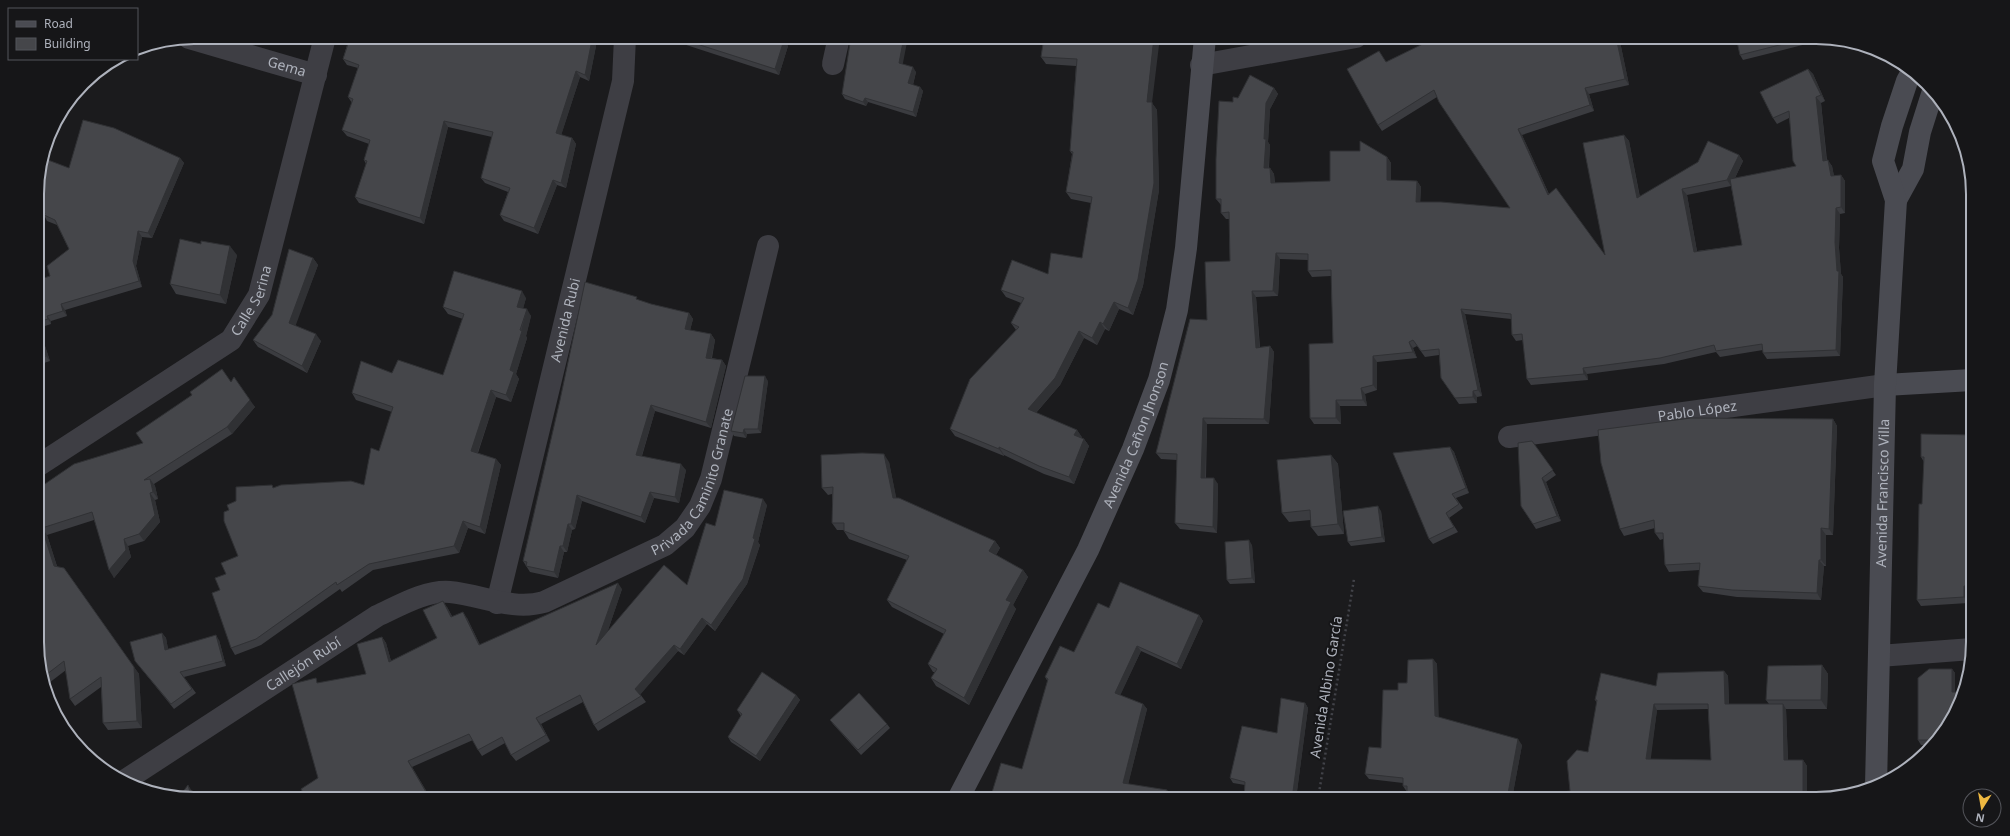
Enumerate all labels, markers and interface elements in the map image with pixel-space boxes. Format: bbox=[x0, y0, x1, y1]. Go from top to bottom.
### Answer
legend bbox=[8, 8, 138, 60]
text: Road bbox=[44, 15, 73, 32]
text: Building bbox=[44, 35, 91, 52]
street label: Gema bbox=[266, 51, 308, 81]
street label: Calle Serina bbox=[226, 263, 275, 339]
street label: Avenida Rubi bbox=[545, 276, 584, 364]
street label: Avenida Cañon Jhonson bbox=[1098, 359, 1172, 511]
street label: Pablo López bbox=[1656, 396, 1738, 425]
street label: Privada Caminito Granate bbox=[648, 406, 737, 559]
street label: Avenida Francisco Villa bbox=[1871, 418, 1893, 568]
street label: Avenida Albino García bbox=[1305, 615, 1346, 759]
street label: Callejón Rubí bbox=[262, 632, 344, 695]
north arrow bbox=[1962, 788, 2002, 828]
text: N bbox=[1974, 810, 1986, 827]

